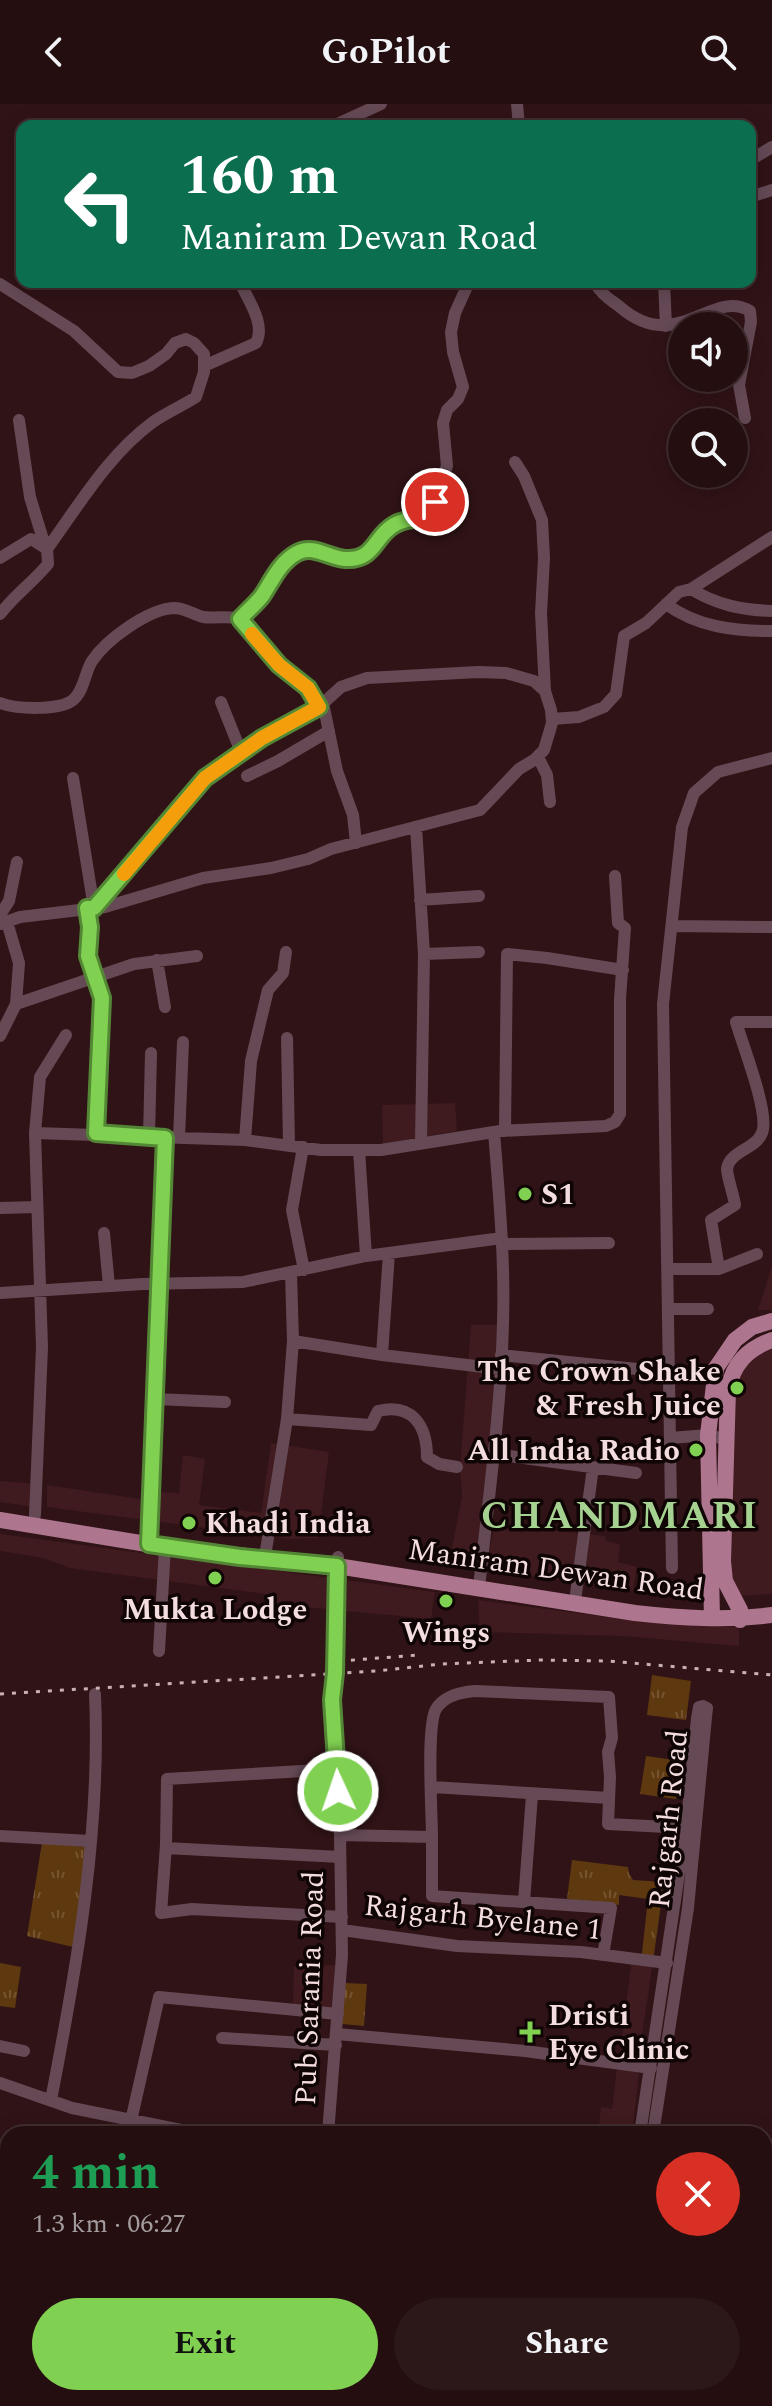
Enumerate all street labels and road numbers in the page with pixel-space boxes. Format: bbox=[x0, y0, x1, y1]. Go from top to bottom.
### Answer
street label: Maniram Dewan Road bbox=[405, 1526, 707, 1613]
street label: Rajgarh Road bbox=[637, 1727, 701, 1911]
street label: Pub Sarania Road bbox=[283, 1870, 337, 2106]
street label: Rajgarh Byelane 1 bbox=[362, 1883, 604, 1953]

